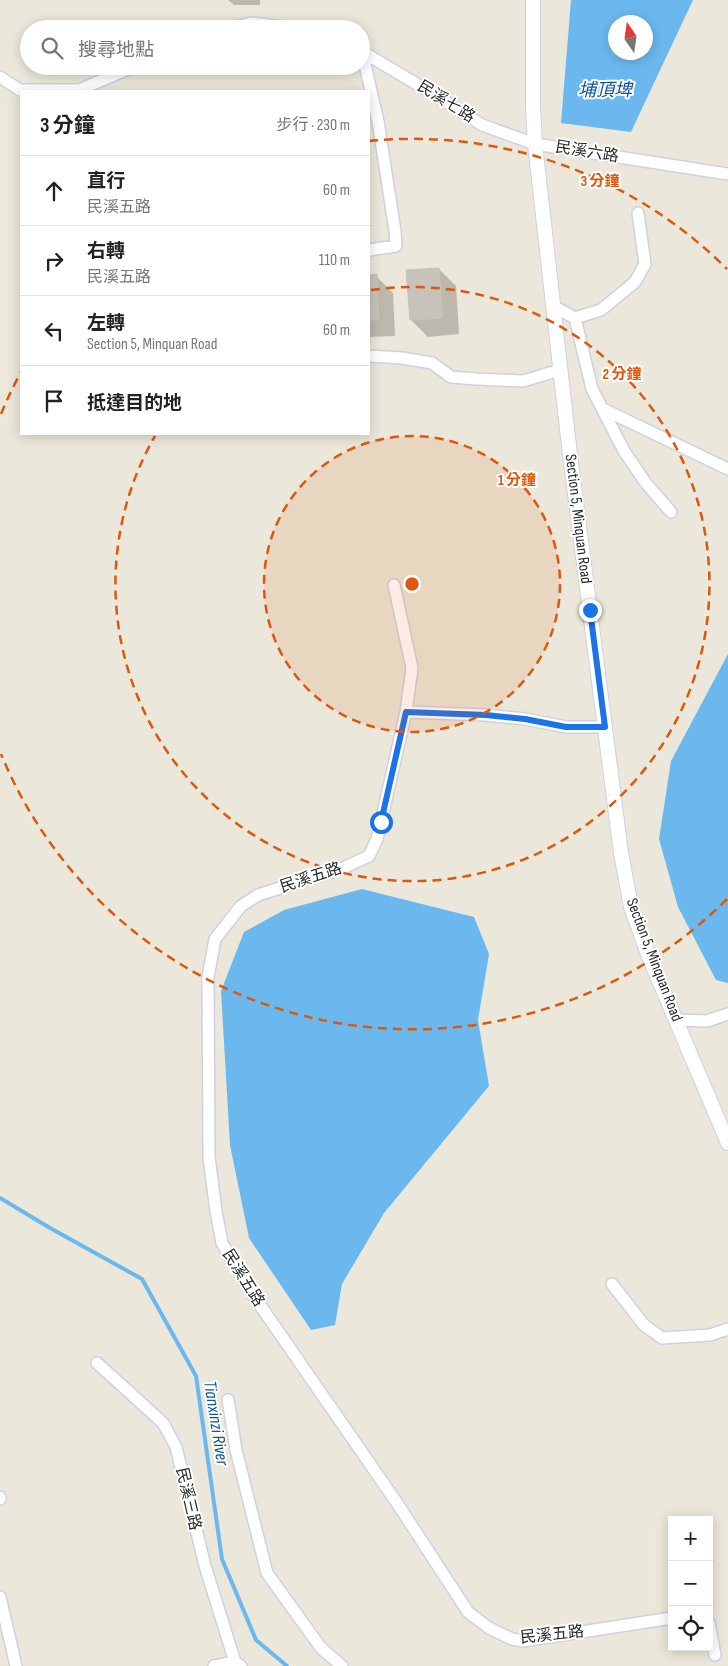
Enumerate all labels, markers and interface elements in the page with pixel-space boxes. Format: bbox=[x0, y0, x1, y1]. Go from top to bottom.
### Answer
north arrow bbox=[608, 15, 653, 60]
search box bbox=[20, 20, 370, 75]
icon: search bbox=[38, 34, 66, 62]
text: 搜尋地點 bbox=[78, 39, 154, 62]
street label: 民溪七路 bbox=[414, 77, 478, 127]
water label: 埔頂埤 bbox=[578, 80, 634, 101]
text: 3 分鐘 bbox=[40, 113, 95, 138]
text: 步行 · 230 m bbox=[276, 116, 350, 135]
street label: 民溪六路 bbox=[554, 138, 620, 166]
text: 直行 bbox=[87, 170, 125, 193]
text: 3 分鐘 bbox=[580, 172, 620, 191]
icon: ahead bbox=[40, 177, 68, 205]
text: 60 m bbox=[323, 181, 350, 200]
text: 民溪五路 bbox=[87, 198, 151, 217]
text: 右轉 bbox=[87, 240, 125, 263]
icon: right bbox=[40, 247, 68, 275]
text: 110 m bbox=[319, 251, 350, 270]
text: 民溪五路 bbox=[87, 268, 151, 287]
text: 左轉 bbox=[87, 312, 125, 335]
icon: left bbox=[40, 317, 68, 345]
text: 60 m bbox=[323, 321, 350, 340]
text: Section 5, Minquan Road bbox=[87, 335, 217, 354]
text: 2 分鐘 bbox=[603, 365, 641, 384]
icon: arrive bbox=[40, 387, 68, 415]
text: 抵達目的地 bbox=[87, 392, 182, 415]
street label: Section 5, Minquan Road bbox=[561, 453, 595, 585]
text: 1 分鐘 bbox=[498, 471, 536, 490]
centre of rings bbox=[403, 575, 421, 593]
route end bbox=[579, 599, 602, 622]
route start bbox=[370, 811, 393, 834]
street label: 民溪五路 bbox=[278, 859, 344, 897]
street label: Section 5, Minquan Road bbox=[622, 896, 686, 1024]
street label: 民溪五路 bbox=[218, 1246, 268, 1310]
water label: Tianxinzi River bbox=[199, 1379, 233, 1468]
street label: 民溪三路 bbox=[172, 1466, 204, 1532]
map controls bbox=[668, 1516, 713, 1651]
button: + bbox=[668, 1516, 713, 1561]
button: − bbox=[668, 1561, 713, 1606]
button: locate bbox=[668, 1606, 713, 1651]
street label: 民溪五路 bbox=[519, 1622, 585, 1648]

